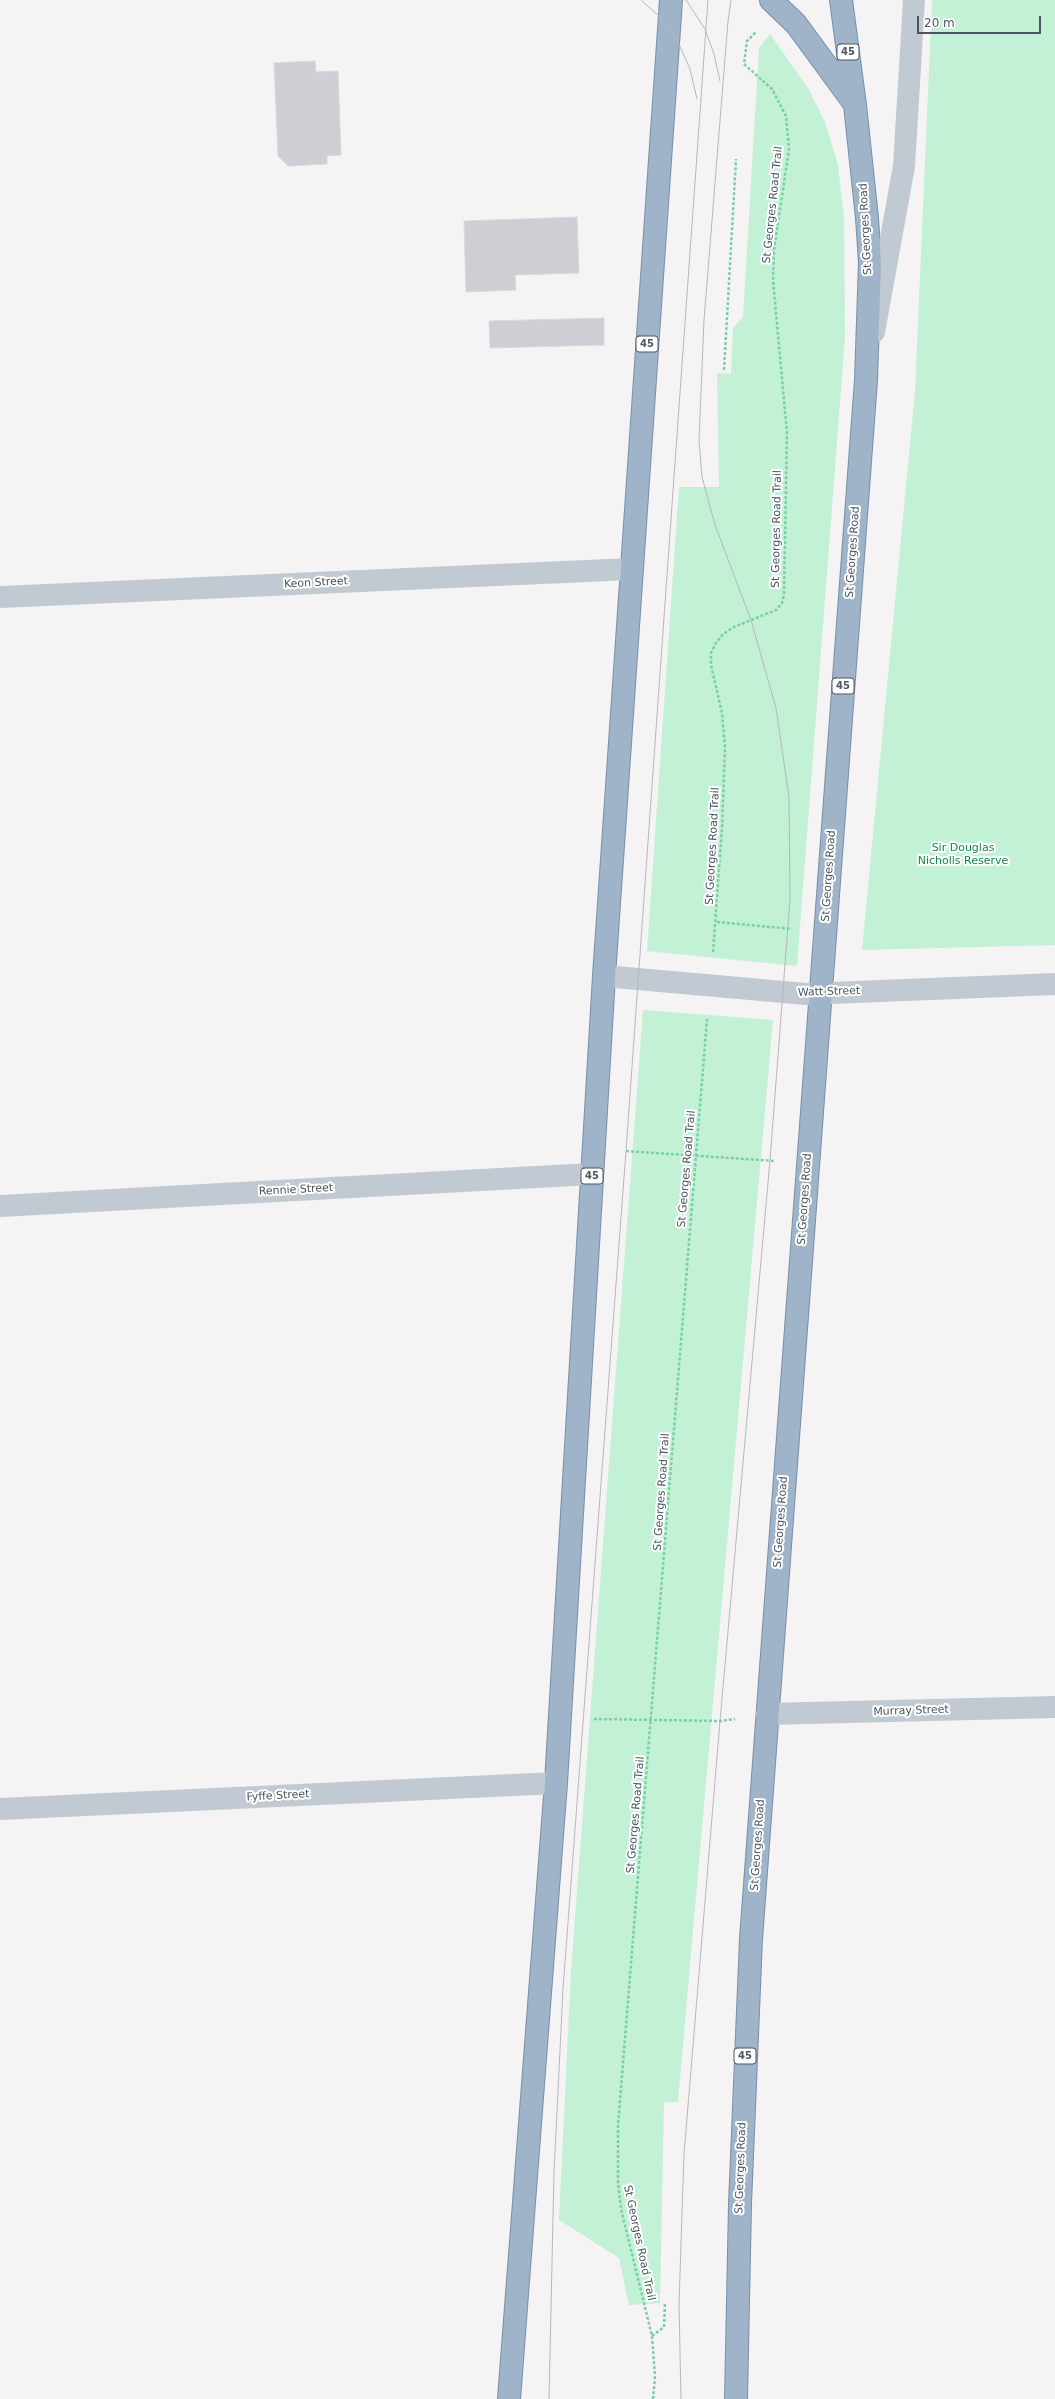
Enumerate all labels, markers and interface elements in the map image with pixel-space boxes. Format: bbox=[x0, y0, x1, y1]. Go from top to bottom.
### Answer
scale bar bbox=[919, 8, 1043, 34]
text: 20 m bbox=[924, 16, 955, 30]
road number: 45 bbox=[837, 44, 859, 60]
street label: St Georges Road Trail bbox=[760, 146, 786, 264]
street label: St Georges Road bbox=[857, 183, 875, 275]
road number: 45 bbox=[636, 336, 658, 352]
street label: St Georges Road Trail bbox=[769, 470, 785, 588]
street label: St Georges Road bbox=[843, 506, 863, 598]
street label: Keon Street bbox=[284, 575, 348, 591]
road number: 45 bbox=[832, 678, 854, 694]
street label: St Georges Road Trail bbox=[703, 787, 723, 905]
street label: St Georges Road bbox=[819, 830, 839, 922]
park label: Sir Douglas Nicholls Reserve bbox=[918, 841, 1008, 867]
street label: Watt Street bbox=[798, 984, 860, 1000]
street label: St Georges Road Trail bbox=[675, 1110, 699, 1228]
street label: St Georges Road bbox=[795, 1153, 815, 1245]
road number: 45 bbox=[581, 1168, 603, 1184]
street label: Rennie Street bbox=[258, 1181, 334, 1199]
street label: St Georges Road Trail bbox=[651, 1433, 673, 1551]
street label: St Georges Road bbox=[771, 1476, 791, 1568]
street label: Murray Street bbox=[873, 1703, 949, 1719]
street label: St Georges Road Trail bbox=[624, 1756, 648, 1874]
street label: Fyffe Street bbox=[246, 1788, 310, 1804]
street label: St Georges Road bbox=[748, 1799, 768, 1891]
road number: 45 bbox=[734, 2048, 756, 2064]
street label: St Georges Road bbox=[733, 2122, 749, 2214]
street label: St Georges Road Trail bbox=[620, 2184, 658, 2302]

